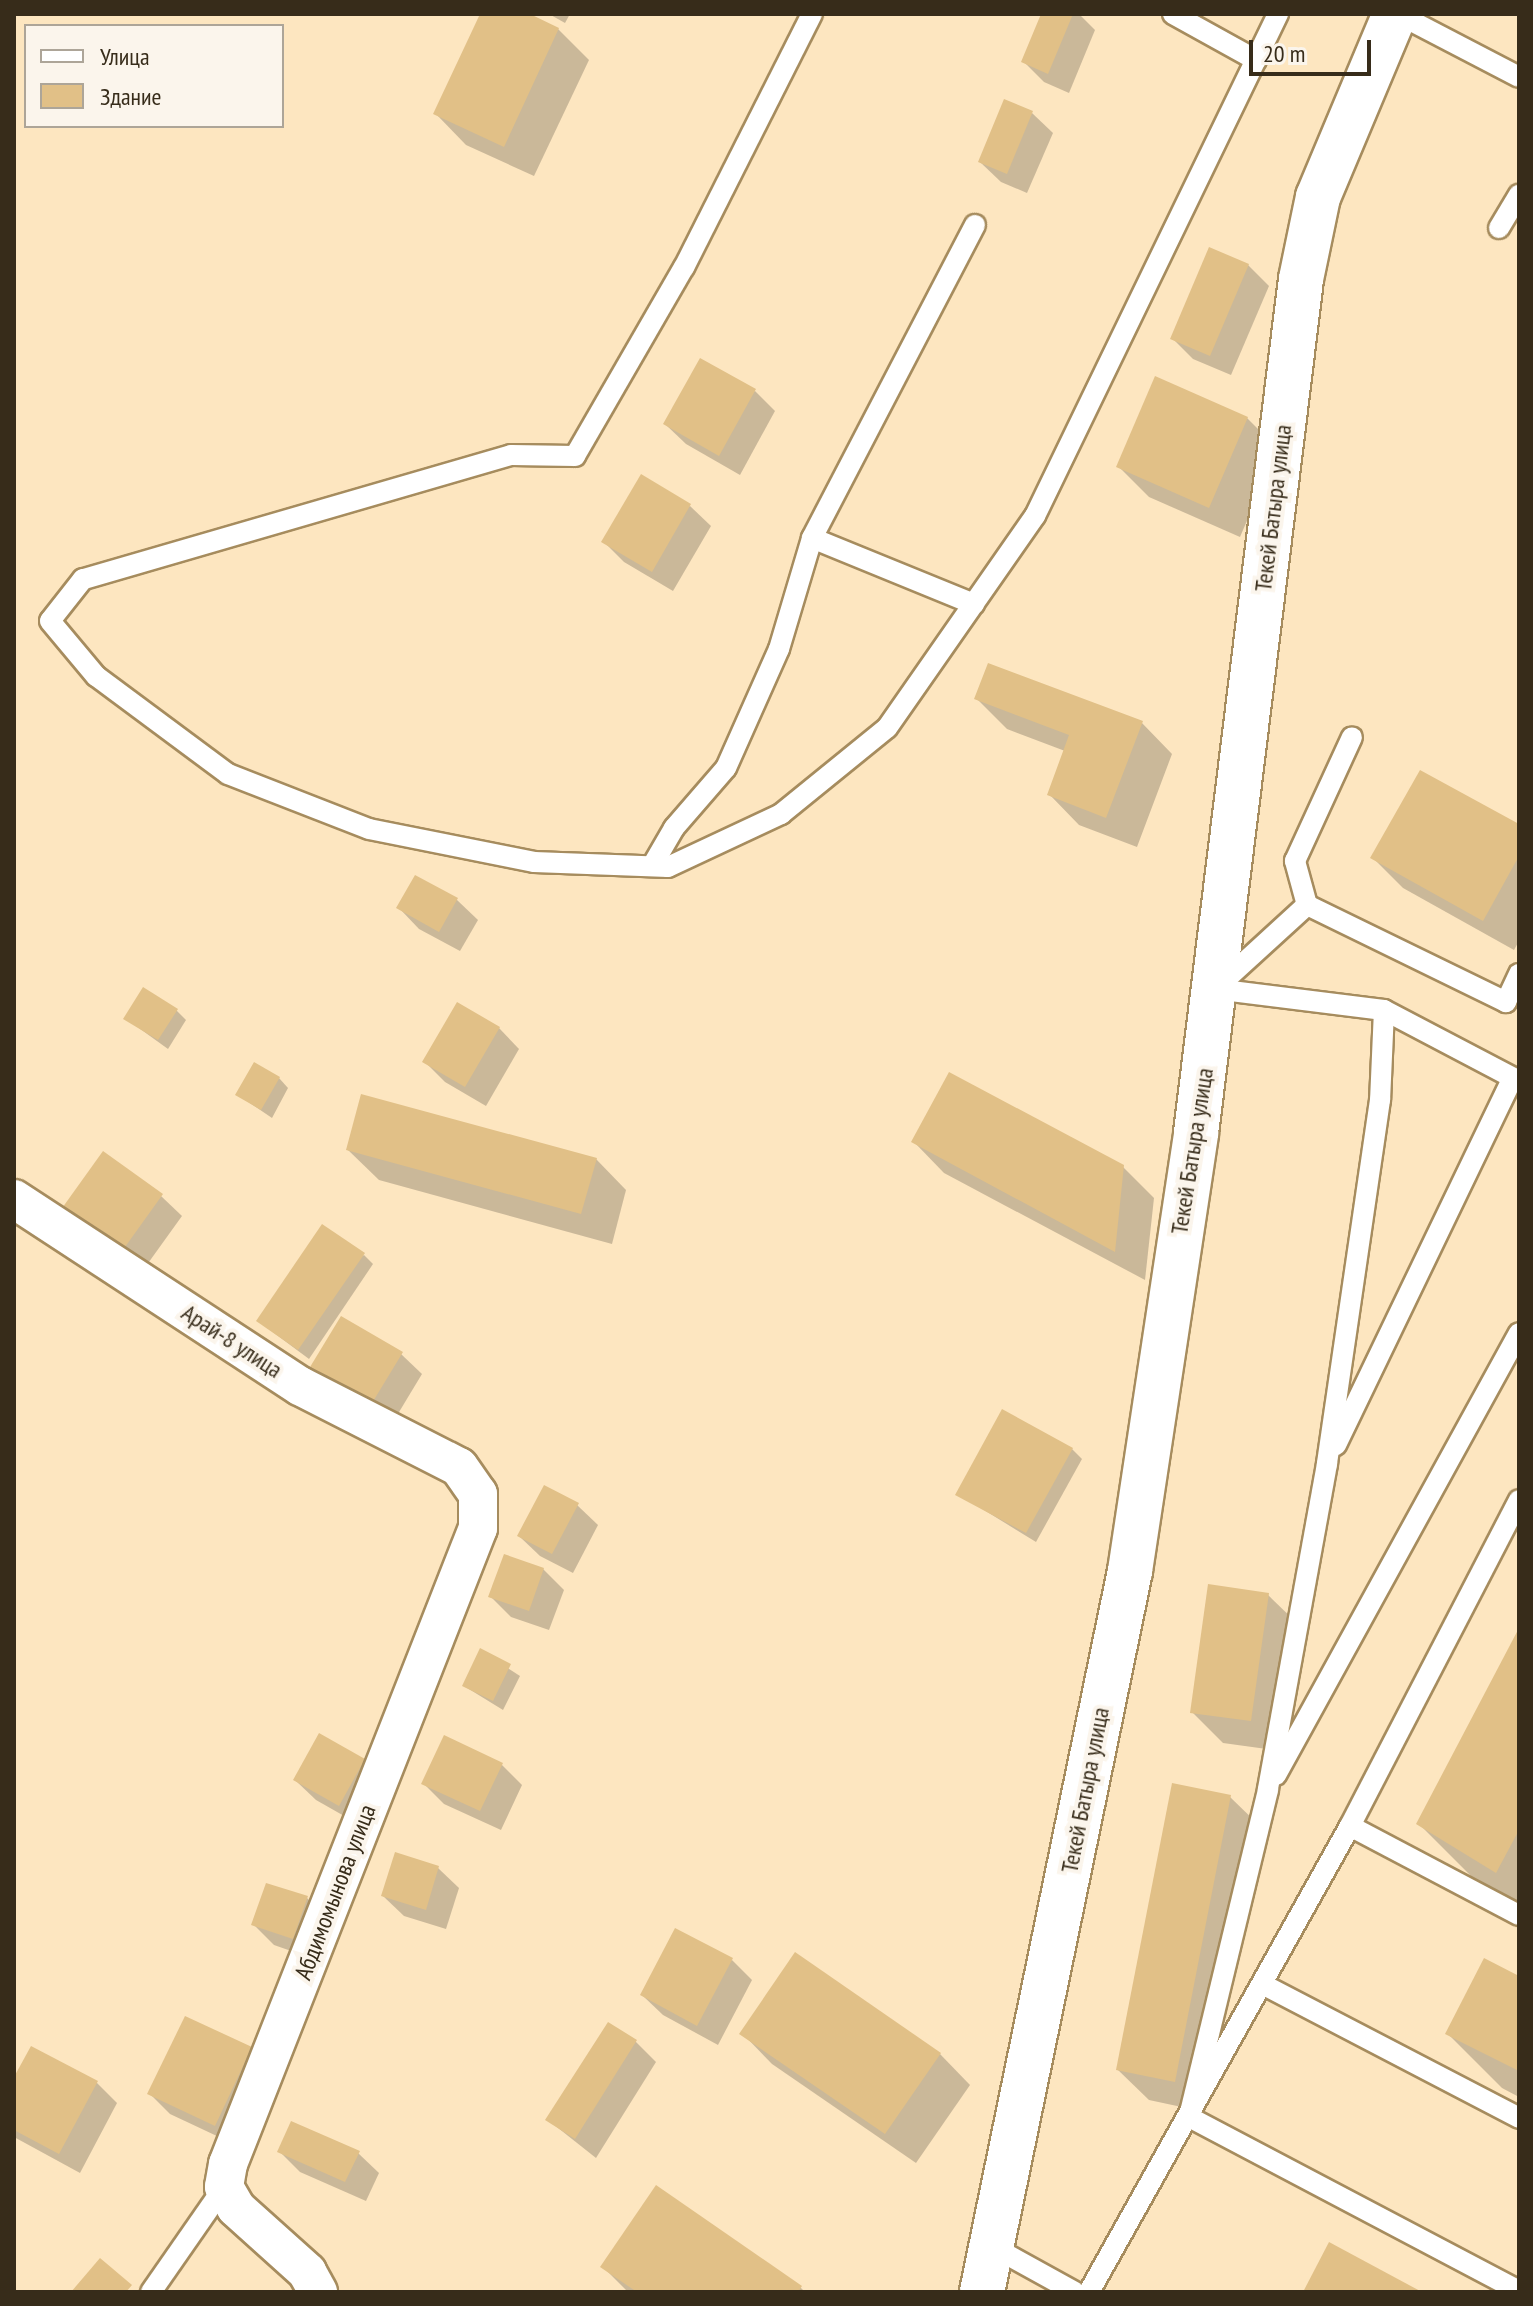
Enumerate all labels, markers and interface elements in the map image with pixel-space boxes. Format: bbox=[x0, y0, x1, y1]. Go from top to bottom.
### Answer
legend bbox=[24, 24, 284, 128]
scale bar bbox=[1253, 24, 1375, 74]
text: 20 m bbox=[1263, 38, 1305, 69]
text: Улица bbox=[100, 41, 150, 72]
text: Здание bbox=[100, 81, 161, 112]
street label: Текей Батыра улица bbox=[1248, 423, 1298, 593]
street label: Текей Батыра улица bbox=[1165, 1066, 1219, 1236]
street label: Арай-8 улица bbox=[176, 1298, 288, 1384]
street label: Текей Батыра улица bbox=[1055, 1705, 1115, 1875]
street label: Абдимомынова улица bbox=[288, 1800, 382, 1984]

